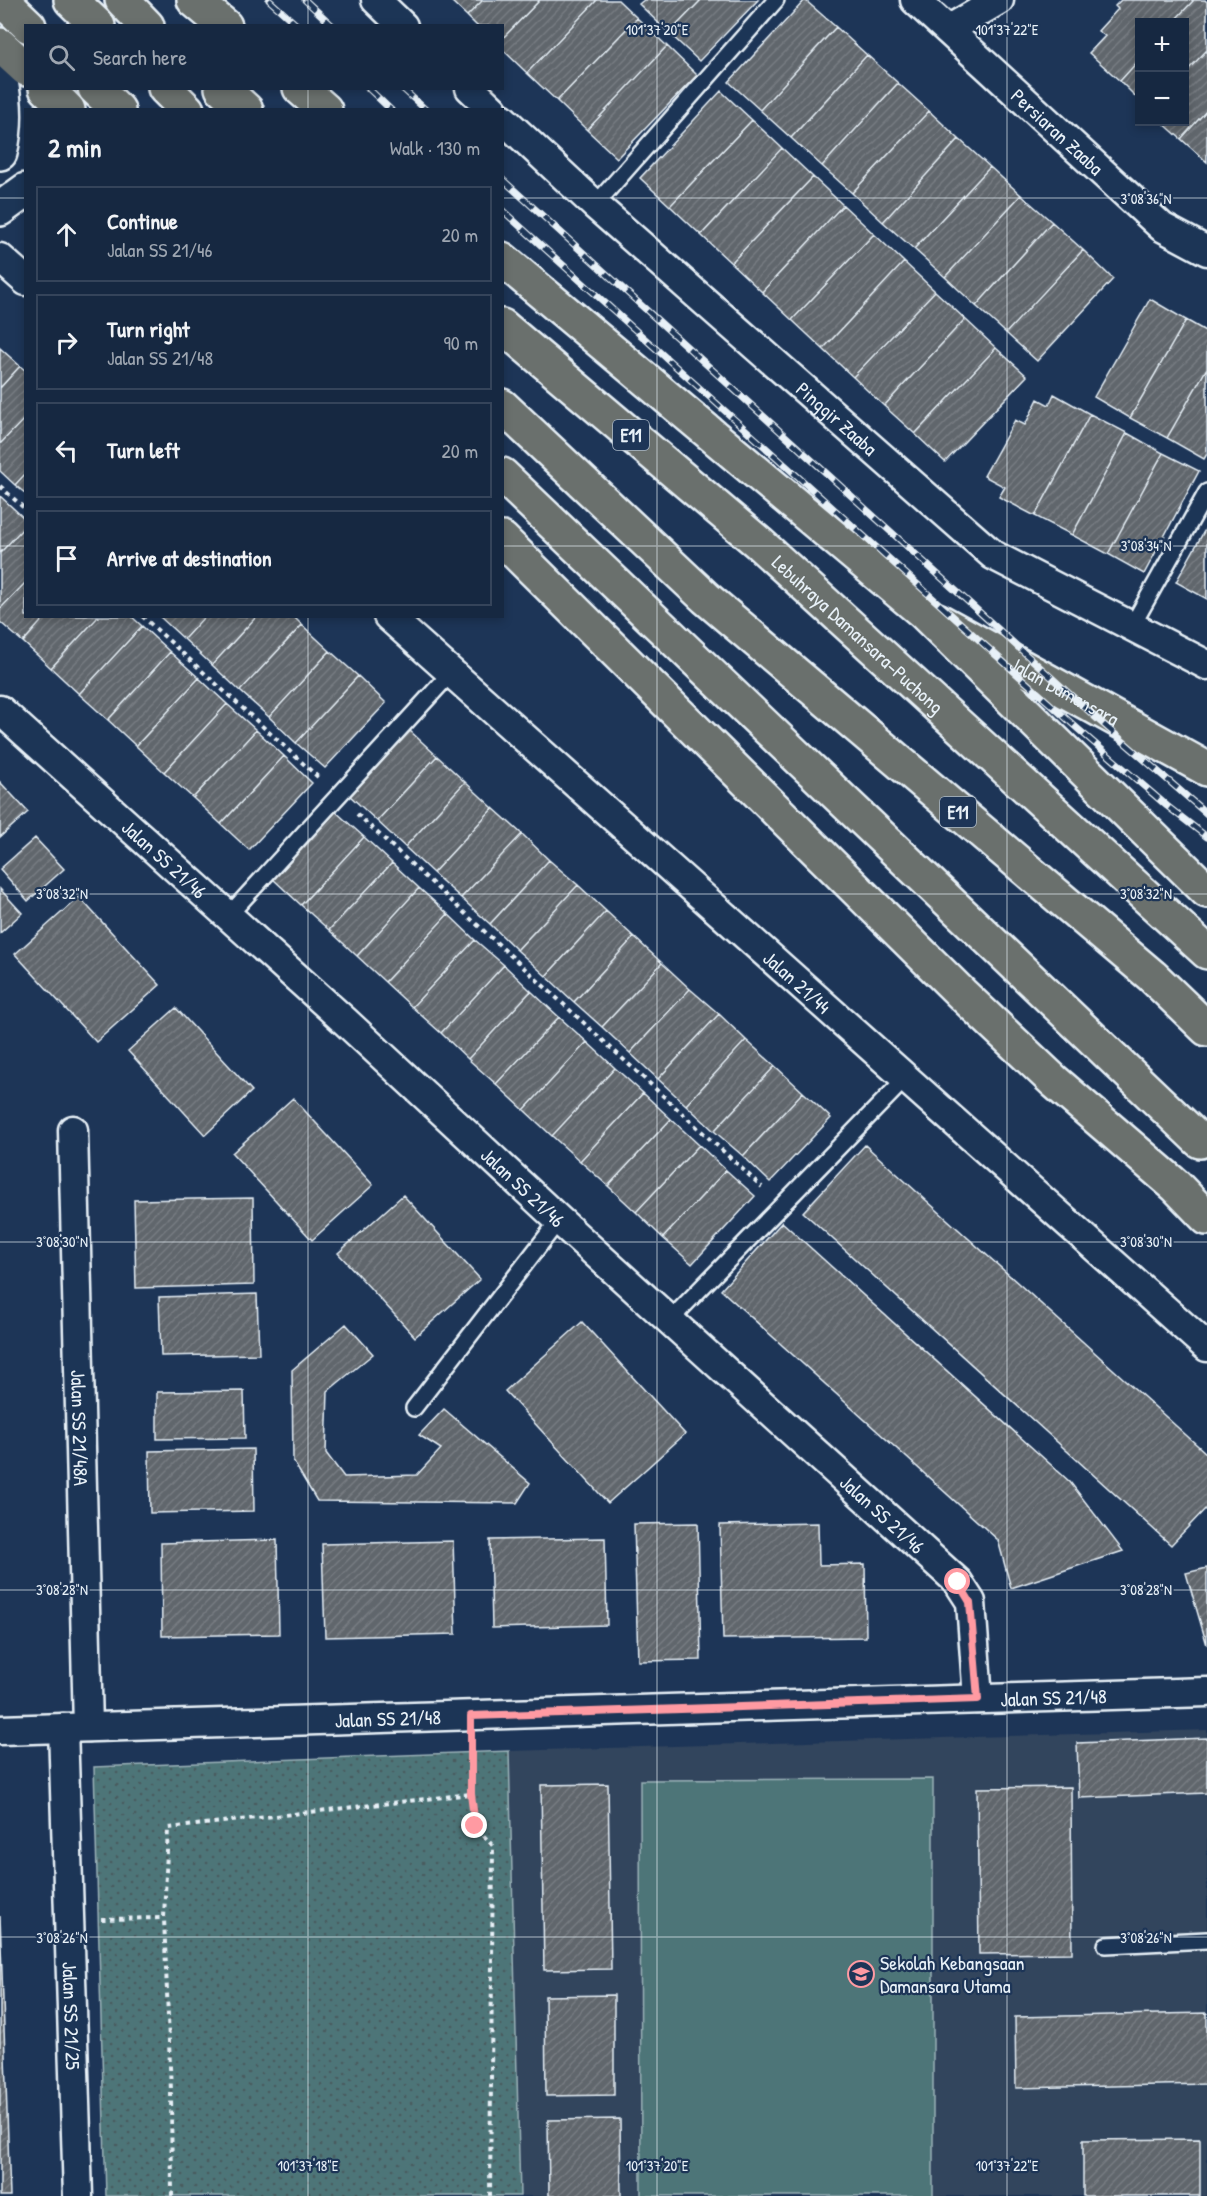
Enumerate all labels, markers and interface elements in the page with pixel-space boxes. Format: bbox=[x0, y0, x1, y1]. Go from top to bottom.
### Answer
map controls bbox=[1135, 18, 1189, 126]
button: + bbox=[1135, 18, 1189, 72]
text: 101°37'20"E bbox=[626, 19, 689, 40]
text: 101°37'22"E bbox=[976, 19, 1039, 40]
search box bbox=[24, 24, 504, 90]
icon: search bbox=[45, 41, 78, 74]
text: Search here bbox=[93, 42, 187, 72]
button: − bbox=[1135, 72, 1189, 126]
street label: Persiaran Zaaba bbox=[1006, 82, 1110, 181]
text: 2 min bbox=[48, 130, 101, 165]
text: Walk · 130 m bbox=[390, 134, 480, 161]
text: 3°08'36"N bbox=[1120, 188, 1172, 209]
text: Continue bbox=[107, 206, 178, 236]
icon: ahead bbox=[50, 218, 83, 251]
text: 20 m bbox=[441, 221, 478, 248]
text: Jalan SS 21/46 bbox=[107, 236, 213, 263]
text: Turn right bbox=[107, 314, 190, 344]
icon: right bbox=[50, 326, 83, 359]
text: 90 m bbox=[444, 329, 478, 356]
text: Jalan SS 21/48 bbox=[107, 344, 213, 371]
street label: Pinggir Zaaba bbox=[791, 375, 884, 461]
road number: E11 bbox=[613, 420, 649, 450]
icon: left bbox=[50, 434, 83, 467]
text: Turn left bbox=[107, 435, 180, 465]
text: 20 m bbox=[441, 437, 478, 464]
text: 3°08'34"N bbox=[1121, 535, 1171, 556]
icon: arrive bbox=[50, 542, 83, 575]
text: Arrive at destination bbox=[107, 543, 272, 573]
street label: Lebuhraya Damansara–Puchong bbox=[767, 548, 950, 719]
street label: Jalan Damansara bbox=[1005, 649, 1124, 732]
road number: E11 bbox=[940, 797, 976, 827]
street label: Jalan SS 21/46 bbox=[117, 813, 213, 904]
text: 3°08'32"N bbox=[36, 883, 88, 904]
text: 3°08'32"N bbox=[1120, 883, 1172, 904]
street label: Jalan 21/44 bbox=[758, 944, 837, 1019]
street label: Jalan SS 21/46 bbox=[475, 1141, 571, 1233]
text: 3°08'30"N bbox=[36, 1231, 88, 1252]
text: 3°08'30"N bbox=[1120, 1231, 1172, 1252]
street label: Jalan SS 21/48A bbox=[66, 1370, 95, 1487]
street label: Jalan SS 21/46 bbox=[835, 1468, 931, 1559]
route start bbox=[944, 1568, 970, 1594]
text: 3°08'28"N bbox=[36, 1579, 88, 1600]
text: 3°08'28"N bbox=[1120, 1579, 1172, 1600]
street label: Jalan SS 21/48 bbox=[1000, 1682, 1107, 1712]
street label: Jalan SS 21/48 bbox=[334, 1703, 441, 1733]
route end bbox=[461, 1812, 487, 1838]
text: 3°08'26"N bbox=[36, 1927, 88, 1948]
text: 3°08'26"N bbox=[1120, 1927, 1172, 1948]
place label: Sekolah Kebangsaan Damansara Utama bbox=[880, 1949, 1025, 1999]
school or university icon: Sekolah Kebangsaan Damansara Utama bbox=[846, 1959, 876, 1989]
street label: Jalan SS 21/25 bbox=[57, 1961, 87, 2071]
text: 101°37'18"E bbox=[278, 2155, 339, 2176]
text: 101°37'20"E bbox=[626, 2155, 689, 2176]
text: 101°37'22"E bbox=[976, 2155, 1039, 2176]

